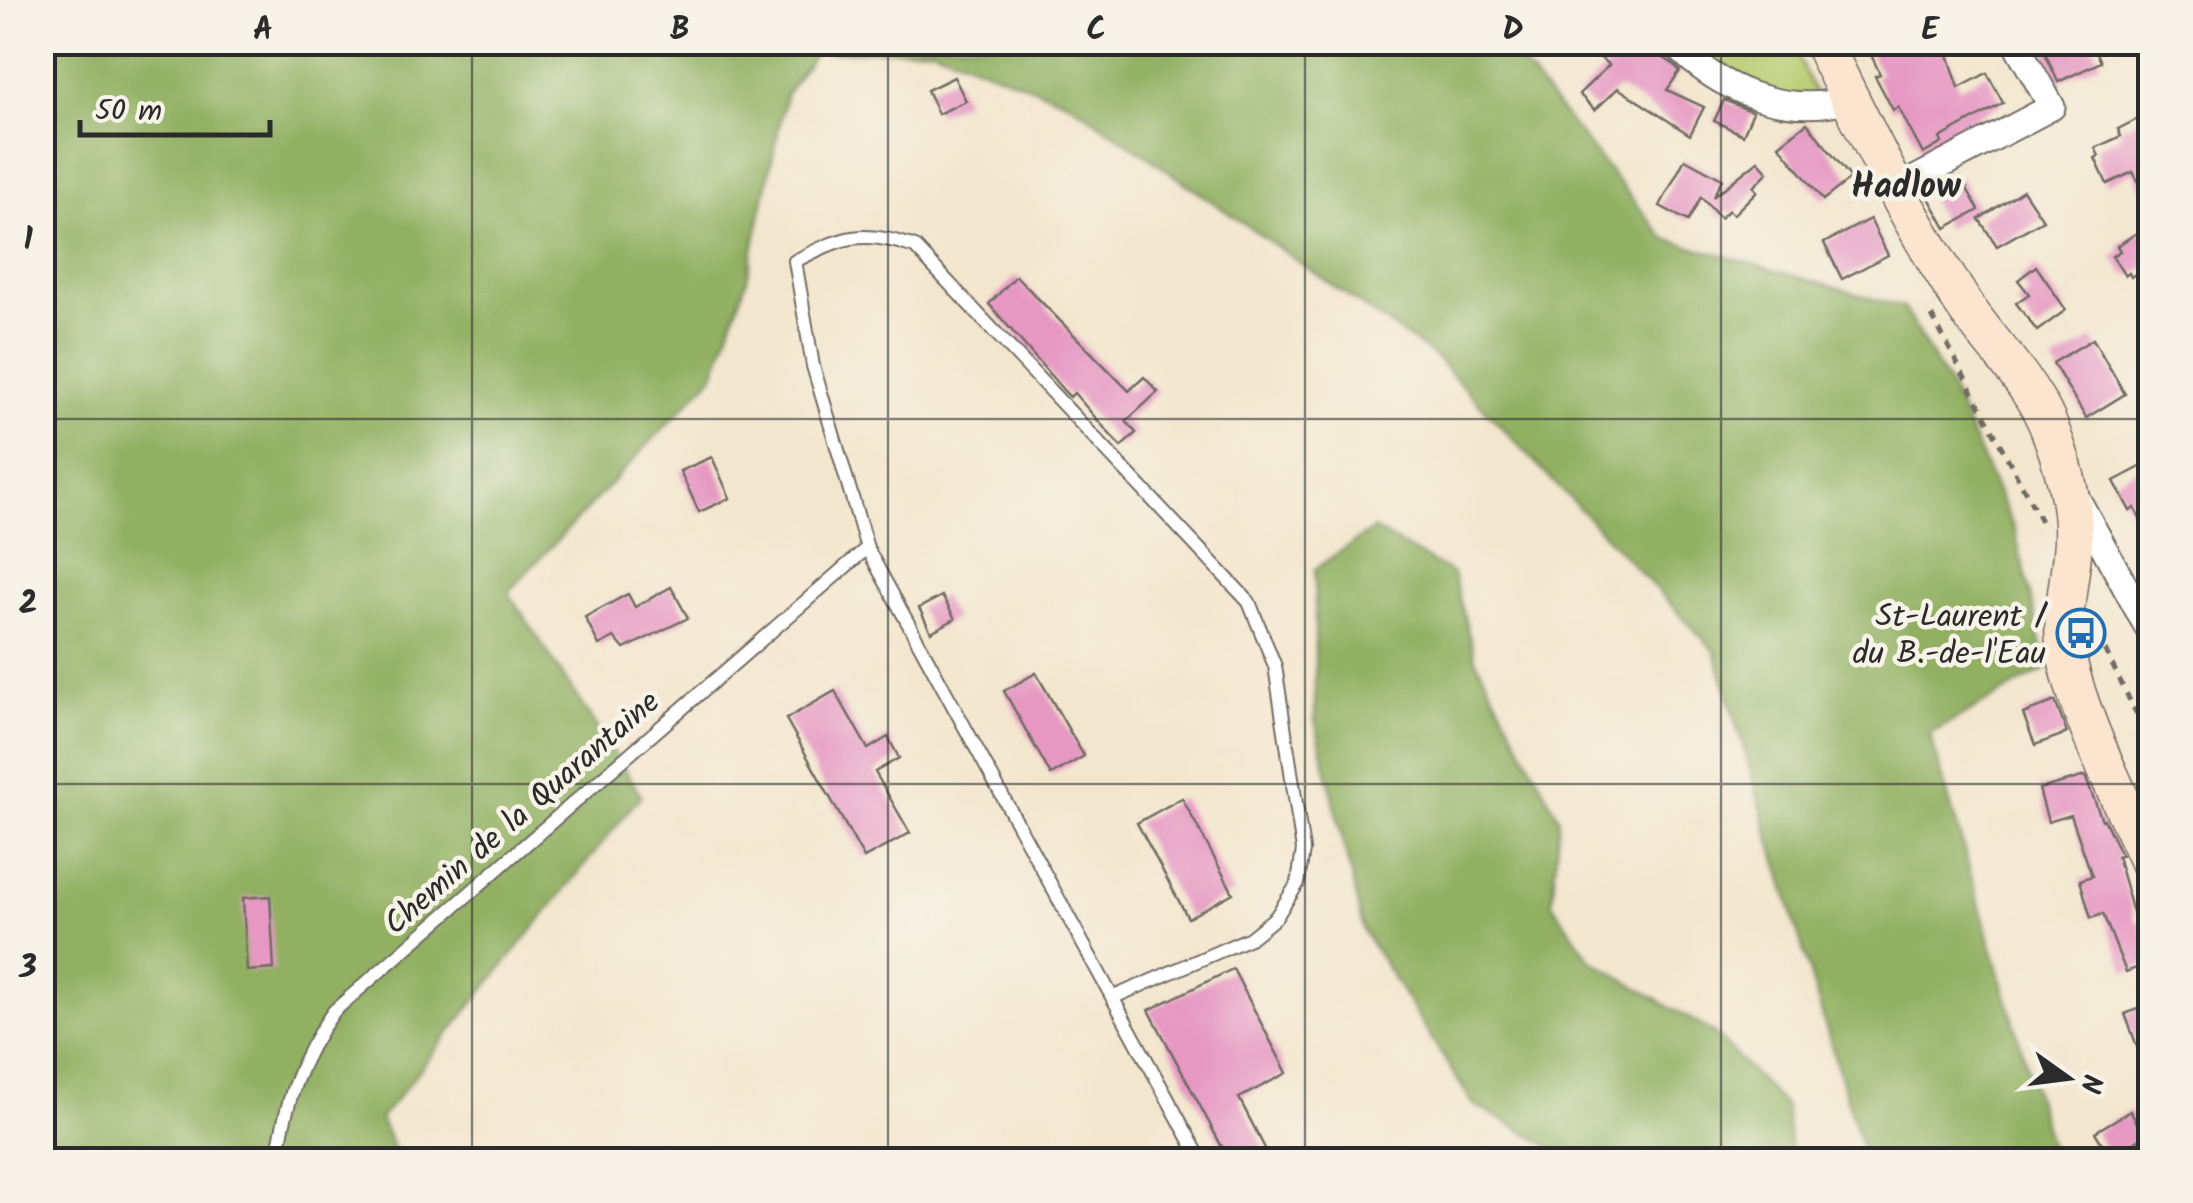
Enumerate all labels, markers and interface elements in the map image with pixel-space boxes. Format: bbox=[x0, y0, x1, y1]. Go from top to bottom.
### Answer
text: A bbox=[253, 5, 273, 56]
text: B bbox=[670, 5, 690, 56]
text: C bbox=[1086, 5, 1106, 56]
text: D bbox=[1502, 5, 1524, 56]
text: E bbox=[1921, 5, 1940, 56]
scale bar bbox=[80, 75, 270, 137]
text: 50 m bbox=[95, 88, 162, 136]
district label: Hadlow bbox=[1851, 160, 1962, 216]
text: 1 bbox=[23, 215, 33, 266]
text: 2 bbox=[19, 579, 37, 630]
place label: St-Laurent / du B.-de-l'Eau bbox=[1852, 592, 2049, 680]
bus stop icon: St-Laurent / du B.-de-l'Eau bbox=[2055, 607, 2107, 659]
street label: Chemin de la Quarantaine bbox=[373, 679, 672, 949]
text: 3 bbox=[18, 943, 37, 994]
north arrow bbox=[2018, 1028, 2118, 1128]
text: N bbox=[2066, 1069, 2114, 1098]

